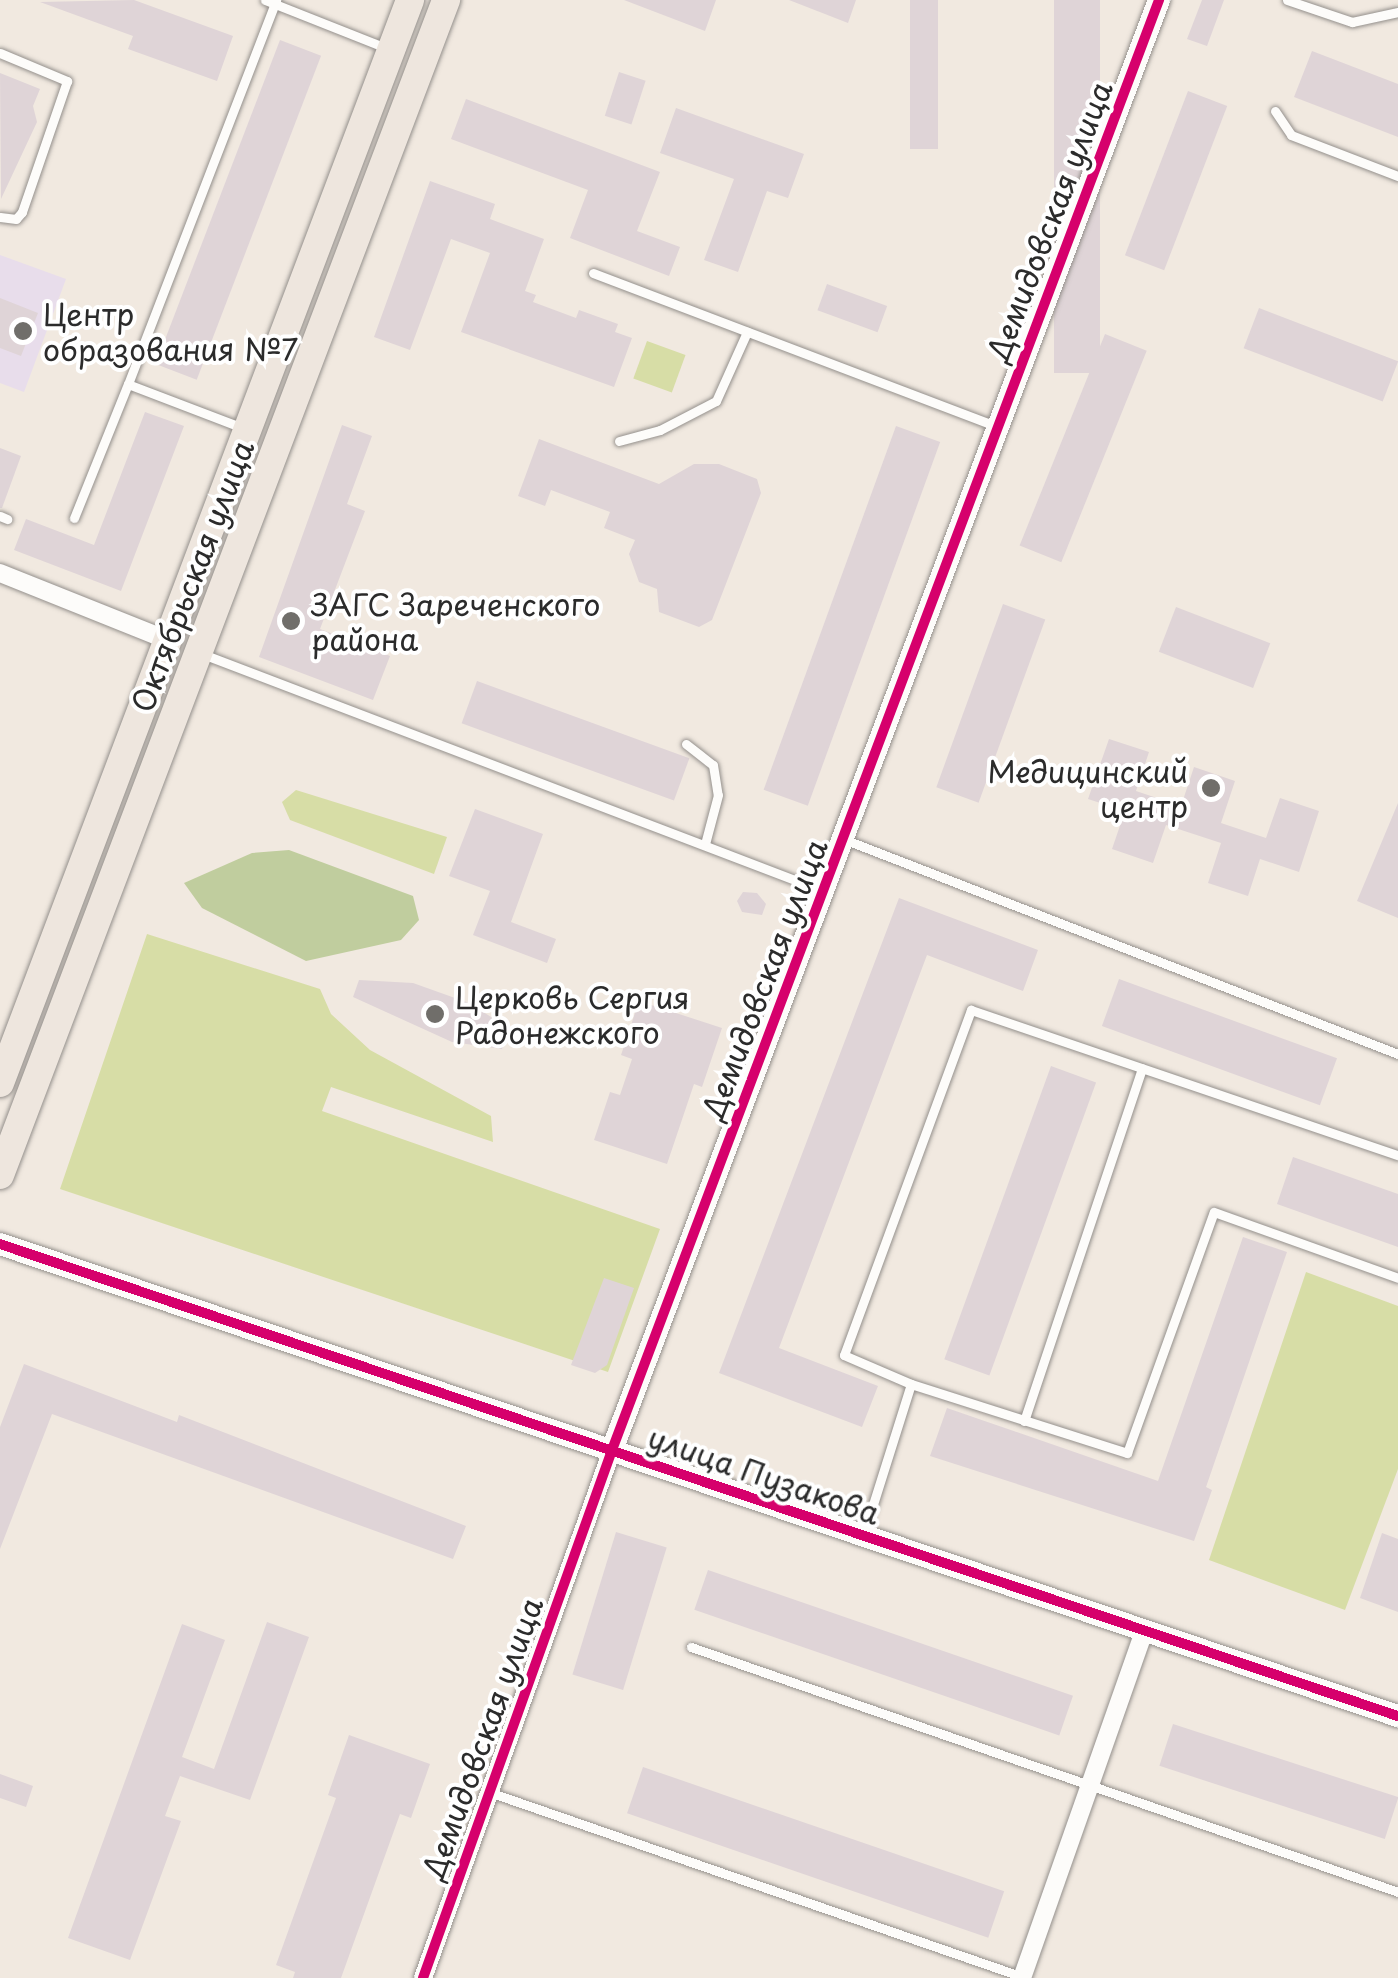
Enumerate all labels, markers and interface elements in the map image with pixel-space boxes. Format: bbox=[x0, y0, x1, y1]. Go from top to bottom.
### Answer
street label: Демидовская улица bbox=[979, 75, 1119, 367]
place label: Центр образования №7 bbox=[43, 296, 299, 366]
marker: Центр образования №7 bbox=[12, 320, 34, 342]
street label: Октябрьская улица bbox=[123, 434, 261, 718]
place label: ЗАГС Зареченского района bbox=[311, 586, 601, 656]
marker: ЗАГС Зареченского района bbox=[280, 610, 302, 632]
place label: Медицинский центр bbox=[988, 753, 1188, 824]
marker: Медицинский центр bbox=[1198, 775, 1224, 801]
street label: Демидовская улица bbox=[694, 833, 834, 1125]
place label: Церковь Сергия Радонежского bbox=[455, 979, 689, 1050]
marker: Церковь Сергия Радонежского bbox=[424, 1003, 446, 1025]
street label: улица Пузакова bbox=[643, 1418, 885, 1532]
street label: Демидовская улица bbox=[414, 1592, 550, 1884]

